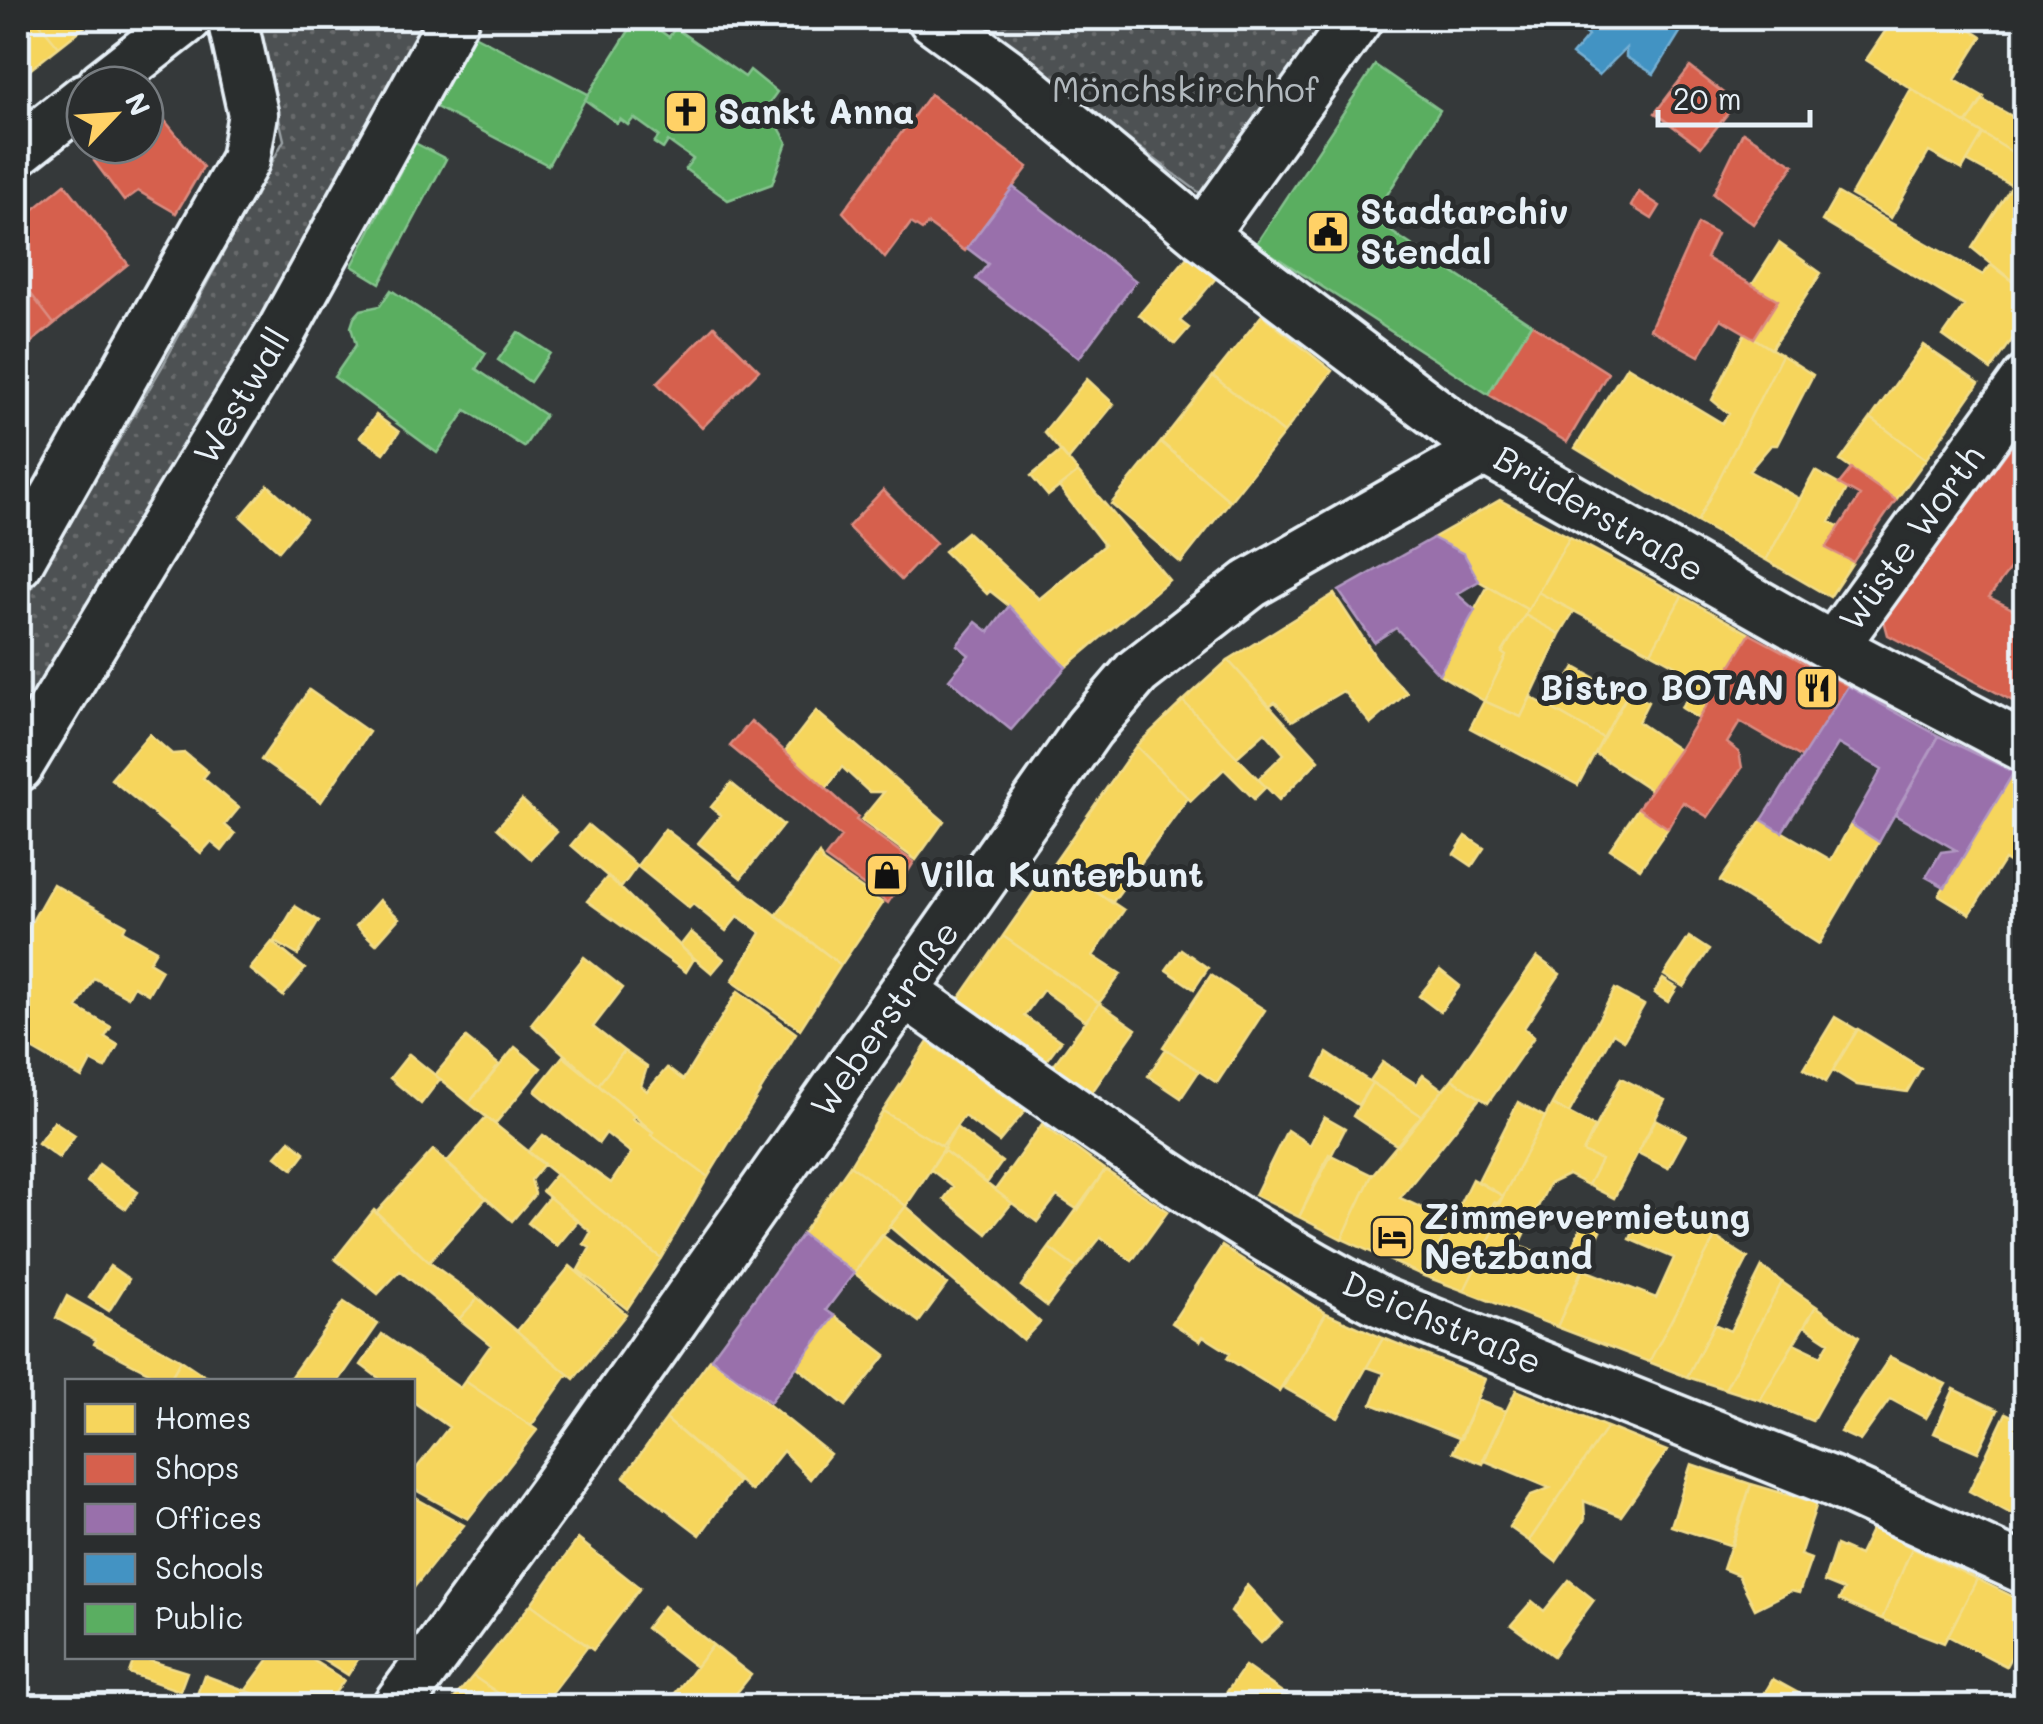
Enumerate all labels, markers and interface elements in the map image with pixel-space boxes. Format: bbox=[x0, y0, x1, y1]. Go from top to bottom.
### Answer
north arrow bbox=[65, 65, 165, 165]
park label: Mönchskirchhof bbox=[1052, 65, 1320, 111]
scale bar bbox=[1658, 65, 1810, 127]
text: 20 m bbox=[1673, 78, 1742, 118]
text: N bbox=[118, 87, 159, 121]
place label: Sankt Anna bbox=[718, 87, 915, 133]
church icon: Sankt Anna bbox=[663, 89, 709, 135]
place label: Stadtarchiv Stendal bbox=[1360, 187, 1568, 273]
public building icon: Stadtarchiv Stendal bbox=[1305, 209, 1351, 255]
street label: Westwall bbox=[182, 318, 299, 472]
street label: Brüderstraße bbox=[1487, 433, 1713, 591]
street label: Wüste Worth bbox=[1827, 435, 1993, 639]
place label: Bistro BOTAN bbox=[1540, 663, 1784, 709]
restaurant icon: Bistro BOTAN bbox=[1794, 665, 1840, 711]
place label: Villa Kunterbunt bbox=[920, 850, 1204, 896]
shop icon: Villa Kunterbunt bbox=[864, 852, 910, 898]
street label: Weberstraße bbox=[799, 911, 968, 1125]
place label: Zimmervermietung Netzband bbox=[1424, 1192, 1750, 1278]
hotel icon: Zimmervermietung Netzband bbox=[1369, 1214, 1415, 1260]
street label: Deichstraße bbox=[1336, 1258, 1550, 1384]
legend bbox=[65, 1379, 415, 1659]
text: Homes bbox=[155, 1397, 251, 1437]
text: Shops bbox=[155, 1447, 240, 1487]
text: Offices bbox=[155, 1497, 262, 1537]
text: Schools bbox=[155, 1547, 264, 1587]
text: Public bbox=[155, 1597, 243, 1637]

